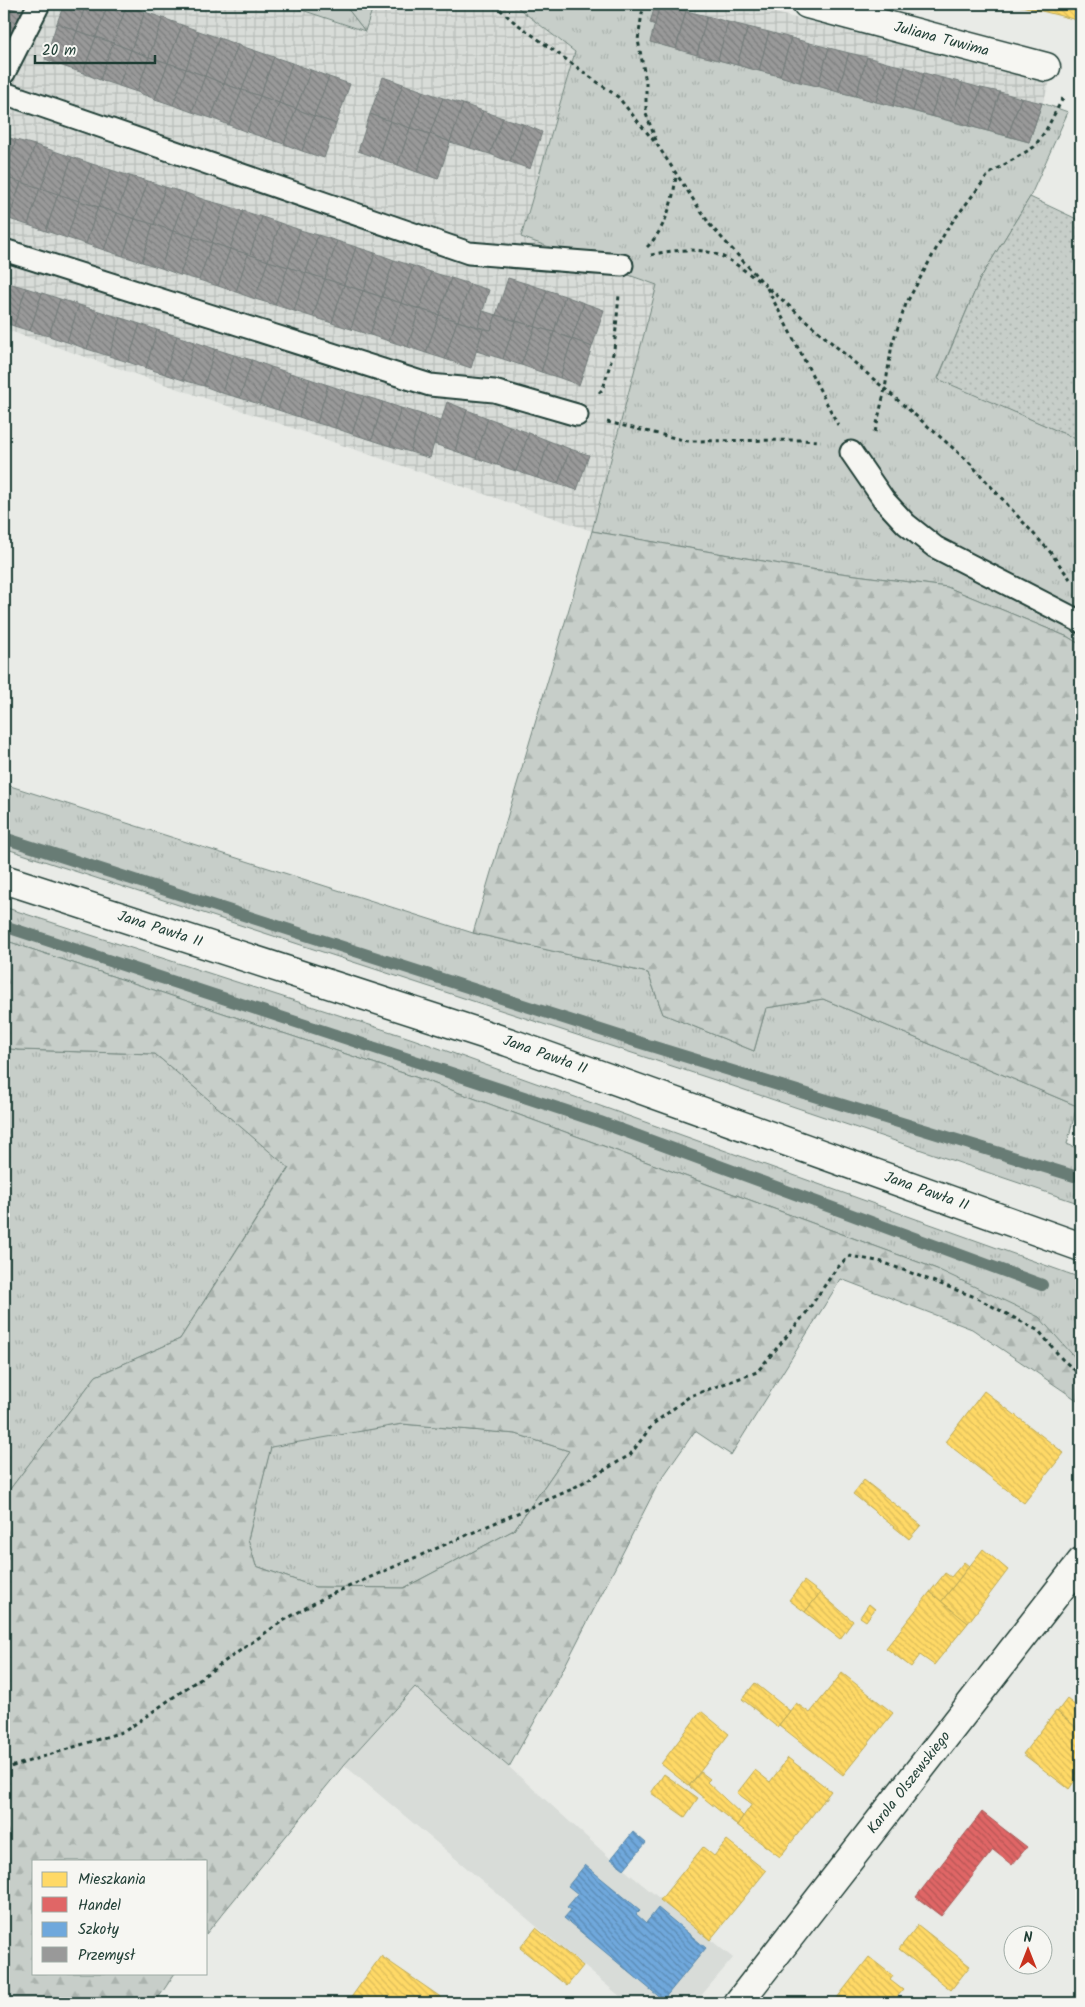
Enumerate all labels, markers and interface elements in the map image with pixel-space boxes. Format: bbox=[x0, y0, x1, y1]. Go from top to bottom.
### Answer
street label: Juliana Tuwima bbox=[891, 15, 992, 63]
scale bar bbox=[35, 32, 155, 64]
text: 20 m bbox=[42, 39, 76, 63]
street label: Jana Pawła II bbox=[114, 904, 206, 955]
street label: Jana Pawła II bbox=[500, 1029, 591, 1082]
street label: Jana Pawła II bbox=[881, 1165, 972, 1218]
street label: Karola Olszewskiego bbox=[861, 1726, 957, 1839]
legend bbox=[32, 1860, 208, 1974]
text: Mieszkania bbox=[78, 1868, 146, 1892]
text: Handel bbox=[78, 1894, 121, 1918]
text: Szkoły bbox=[78, 1918, 120, 1942]
north arrow bbox=[1002, 1924, 1052, 1974]
text: N bbox=[1024, 1927, 1033, 1949]
text: Przemysł bbox=[78, 1944, 136, 1968]

